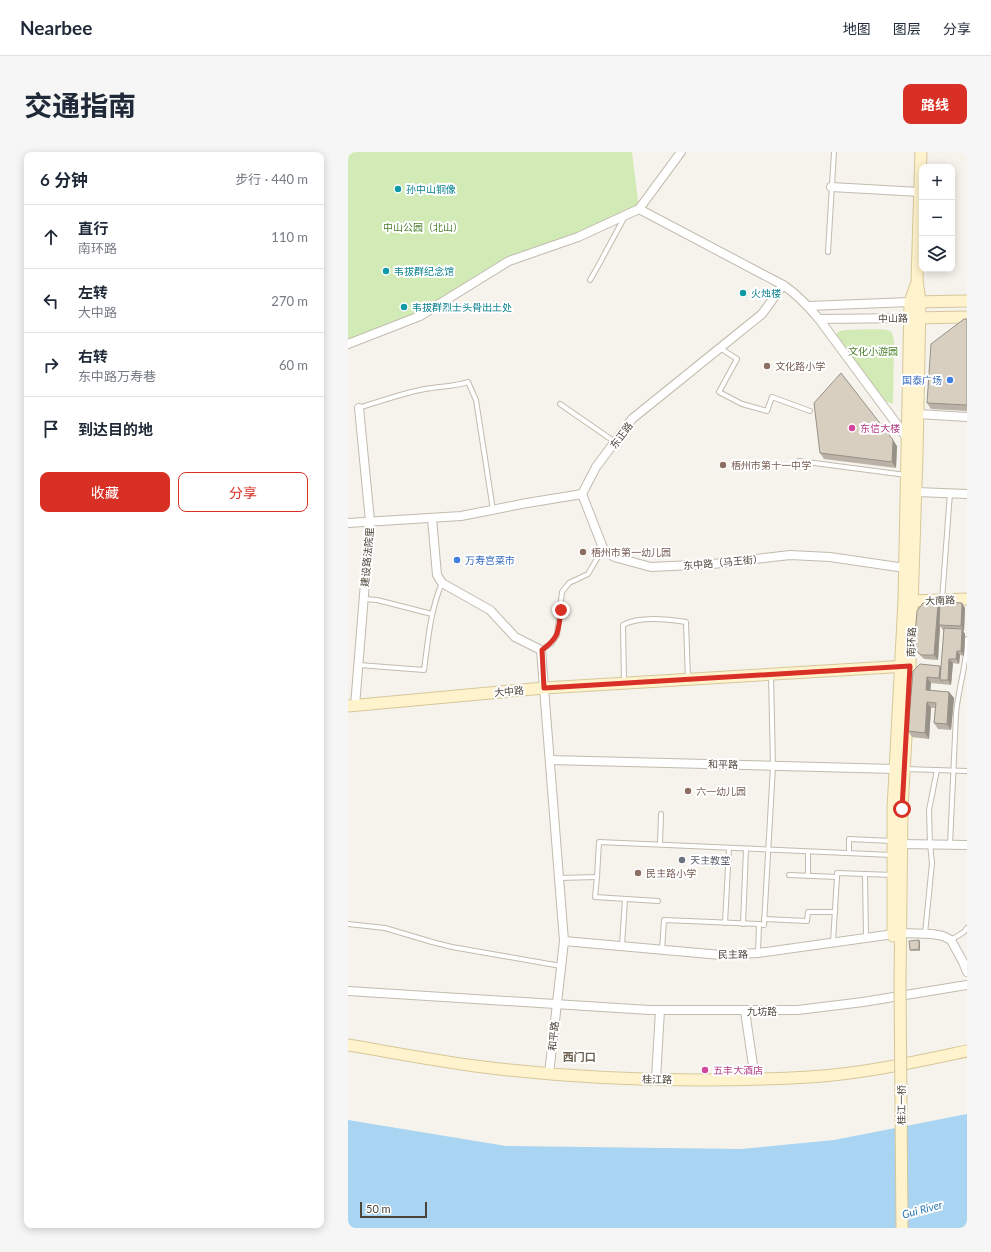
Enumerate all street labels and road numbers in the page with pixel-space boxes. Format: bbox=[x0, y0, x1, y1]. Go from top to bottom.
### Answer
street label: 中山路 bbox=[878, 312, 908, 324]
street label: 东正路 bbox=[607, 419, 635, 451]
street label: 建设路法院里 bbox=[358, 527, 376, 587]
street label: 东中路（马王街） bbox=[683, 553, 763, 571]
street label: 大南路 bbox=[925, 593, 955, 607]
street label: 南环路 bbox=[904, 627, 918, 657]
street label: 大中路 bbox=[494, 684, 524, 698]
street label: 和平路 bbox=[708, 758, 738, 770]
street label: 民主路 bbox=[718, 948, 748, 960]
street label: 九坊路 bbox=[747, 1005, 777, 1017]
street label: 和平路 bbox=[545, 1020, 561, 1052]
street label: 桂江路 bbox=[642, 1073, 672, 1085]
street label: 桂江一桥 bbox=[895, 1085, 907, 1125]

